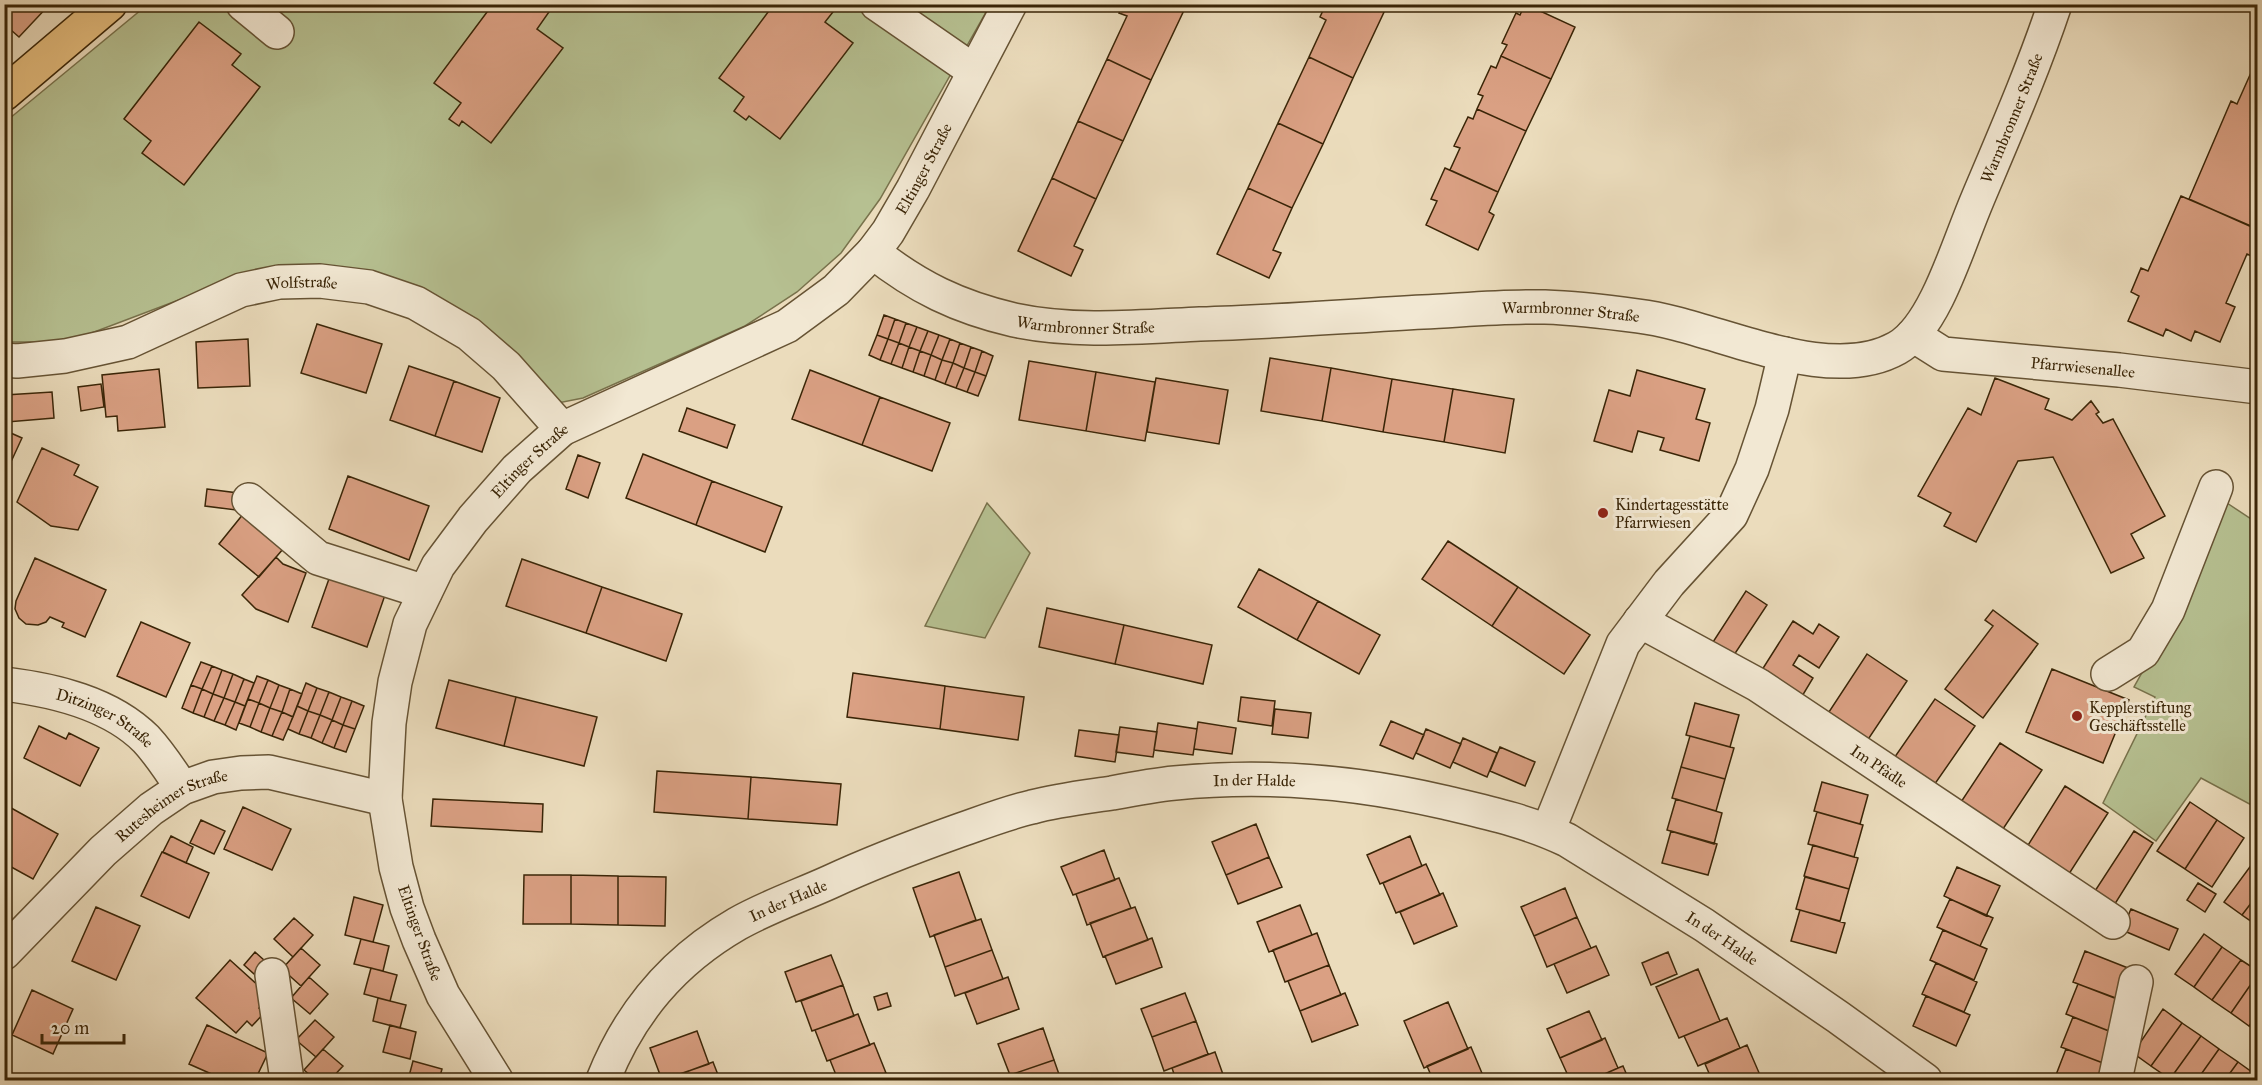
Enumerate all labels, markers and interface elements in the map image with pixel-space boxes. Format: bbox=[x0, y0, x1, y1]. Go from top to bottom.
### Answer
street label: Warmbronner Straße bbox=[1976, 50, 2046, 186]
street label: Eltinger Straße bbox=[891, 119, 956, 217]
street label: Wolfstraße bbox=[264, 271, 339, 294]
street label: Warmbronner Straße bbox=[1501, 297, 1641, 326]
street label: Warmbronner Straße bbox=[1015, 311, 1155, 338]
street label: Pfarrwiesenallee bbox=[2030, 353, 2137, 381]
street label: Eltinger Straße bbox=[487, 418, 571, 502]
place label: Kindertagesstätte Pfarrwiesen bbox=[1615, 495, 1729, 532]
marker: Kindertagesstätte Pfarrwiesen bbox=[1596, 506, 1610, 520]
street label: Ditzinger Straße bbox=[54, 684, 158, 751]
place label: Kepplerstiftung Geschäftsstelle bbox=[2089, 698, 2192, 735]
marker: Kepplerstiftung Geschäftsstelle bbox=[2070, 709, 2084, 723]
street label: Im Pfädle bbox=[1847, 740, 1911, 792]
street label: Rutesheimer Straße bbox=[111, 765, 229, 846]
street label: In der Halde bbox=[1213, 770, 1296, 790]
street label: In der Halde bbox=[746, 875, 830, 925]
street label: Eltinger Straße bbox=[393, 882, 446, 984]
street label: In der Halde bbox=[1683, 907, 1762, 969]
scale bar bbox=[42, 1007, 124, 1045]
text: 20 m bbox=[51, 1017, 89, 1039]

